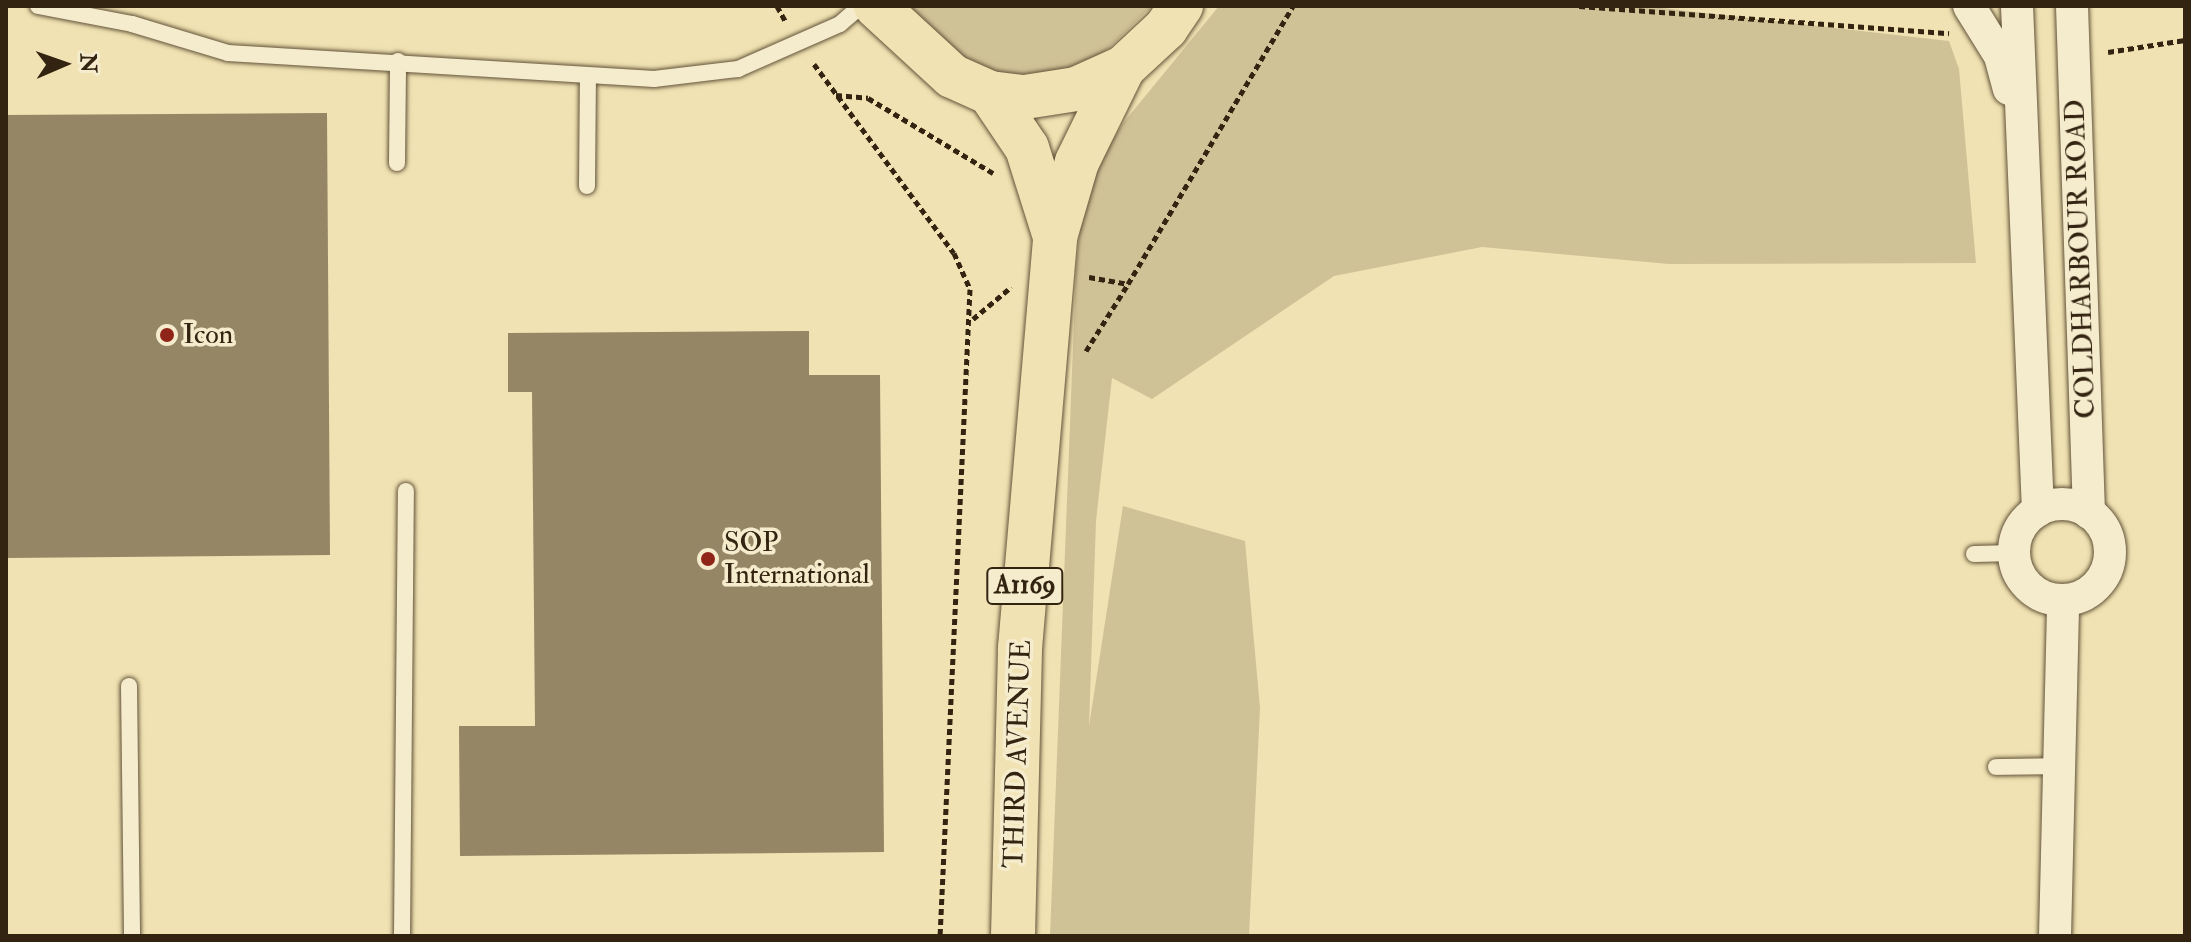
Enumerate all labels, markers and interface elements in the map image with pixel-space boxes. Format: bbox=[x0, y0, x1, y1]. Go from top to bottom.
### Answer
north arrow bbox=[24, 24, 104, 104]
text: N bbox=[74, 53, 102, 73]
street label: COLDHARBOUR ROAD bbox=[2059, 99, 2103, 419]
place label: Icon bbox=[183, 318, 233, 352]
marker: Icon bbox=[158, 326, 176, 344]
place label: SOP International bbox=[724, 526, 870, 592]
marker: SOP International bbox=[699, 550, 717, 568]
road number: A1169 bbox=[985, 564, 1065, 608]
street label: THIRD AVENUE bbox=[997, 639, 1039, 869]

